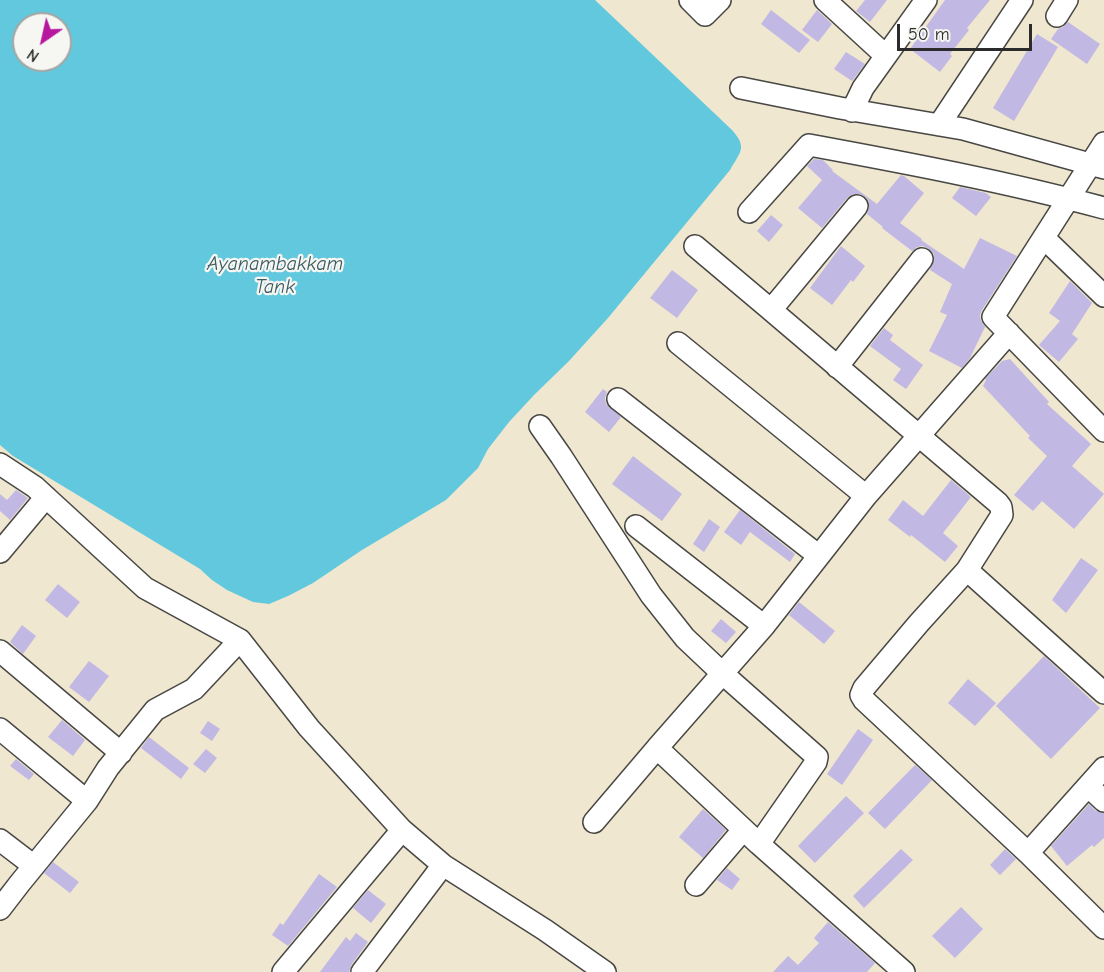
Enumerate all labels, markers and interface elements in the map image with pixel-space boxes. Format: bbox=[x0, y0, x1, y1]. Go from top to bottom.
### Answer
north arrow bbox=[12, 12, 72, 72]
scale bar bbox=[900, 12, 1035, 50]
text: 50 m bbox=[908, 24, 950, 45]
text: N bbox=[24, 45, 42, 66]
water label: Ayanambakkam Tank bbox=[207, 252, 343, 299]

